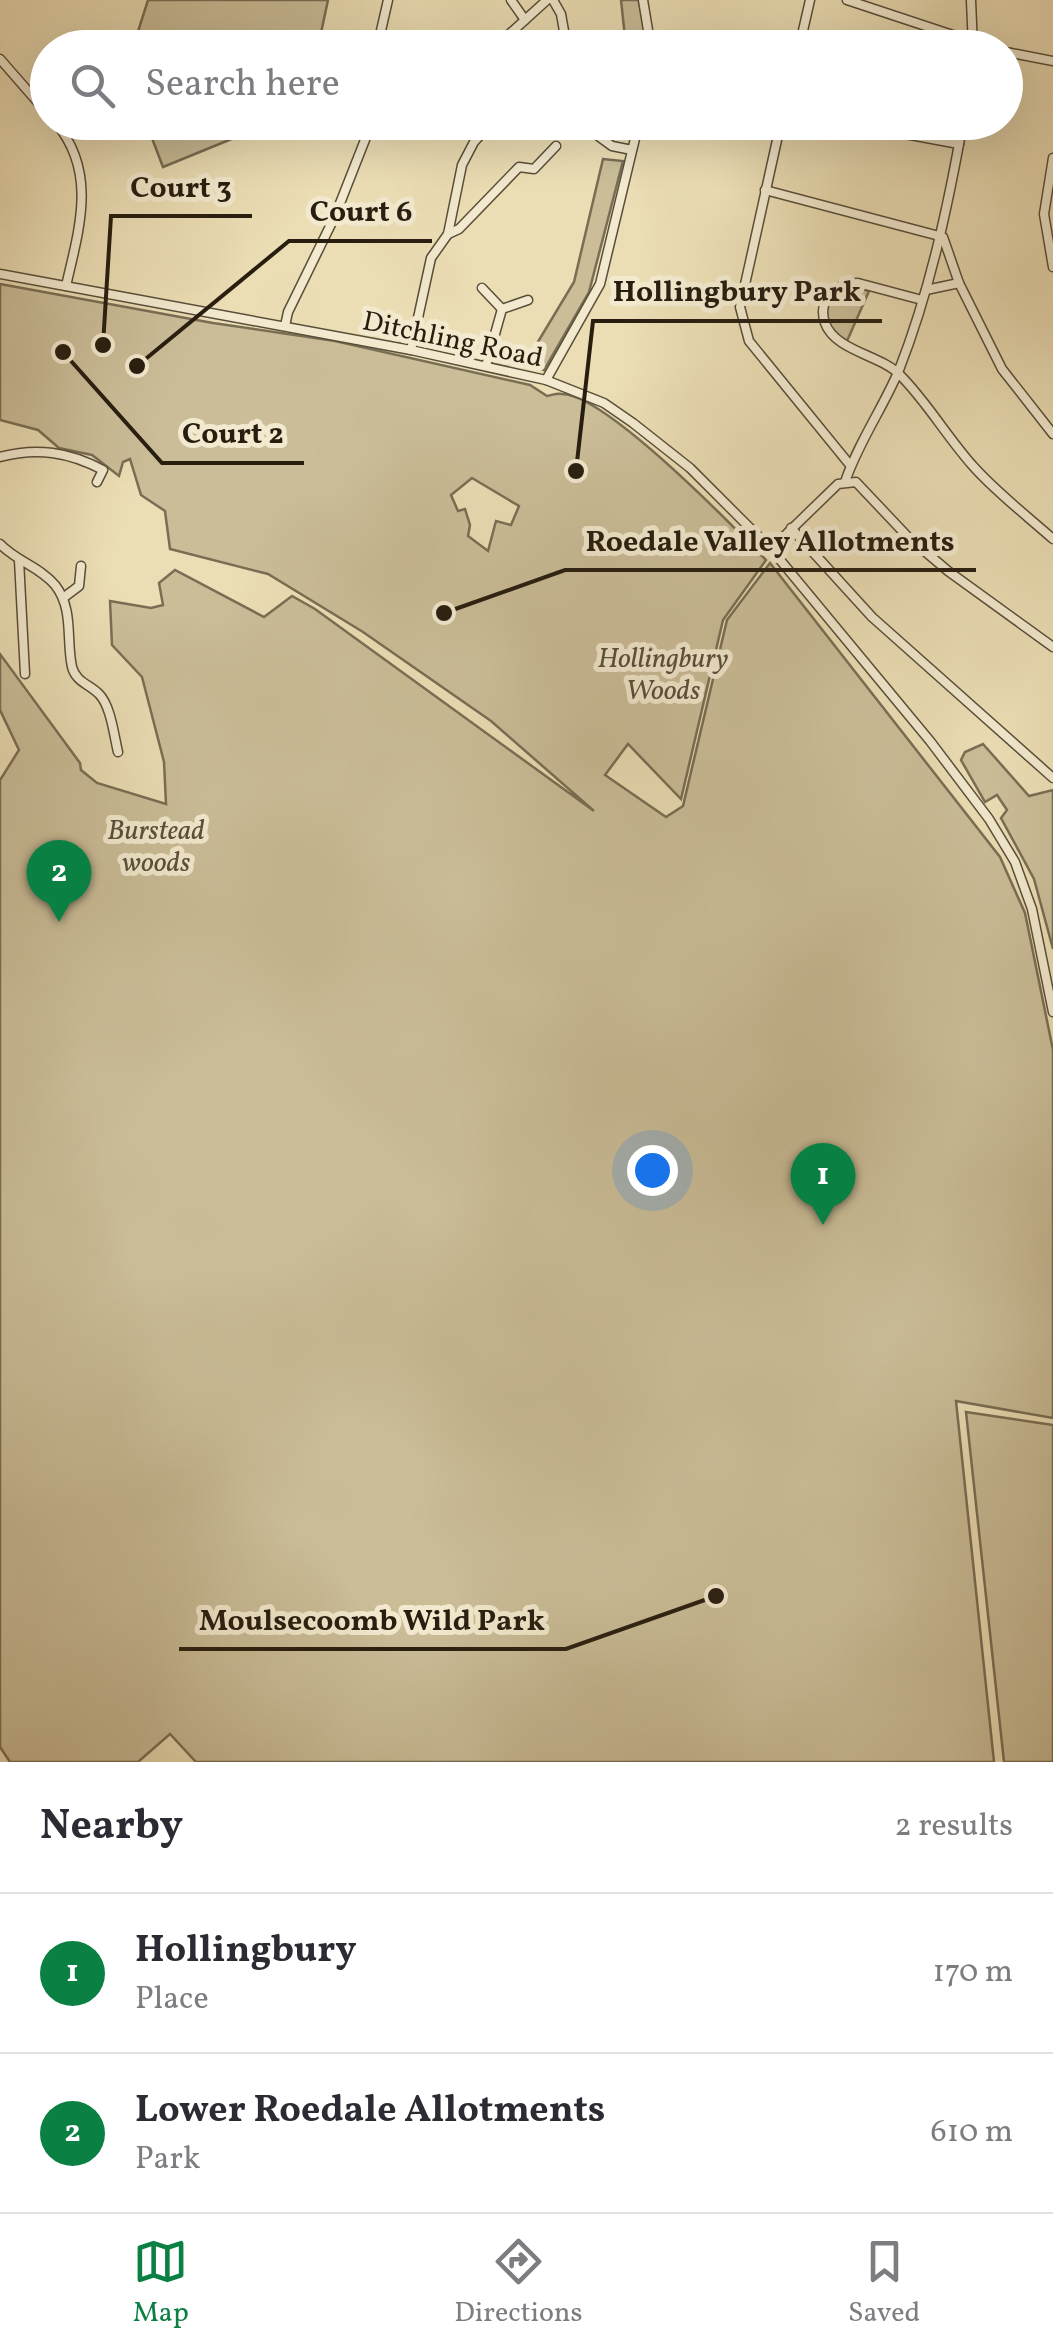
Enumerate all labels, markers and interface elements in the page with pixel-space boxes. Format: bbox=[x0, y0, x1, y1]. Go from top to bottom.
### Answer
search box bbox=[30, 30, 1023, 140]
icon: search bbox=[65, 58, 120, 113]
text: Search here bbox=[145, 59, 340, 112]
callout: Court 3 bbox=[111, 156, 252, 216]
text: Court 3 bbox=[130, 168, 232, 210]
callout: Court 6 bbox=[289, 181, 432, 241]
text: Court 6 bbox=[310, 192, 412, 234]
callout: Hollingbury Park bbox=[593, 261, 882, 321]
text: Hollingbury Park bbox=[613, 272, 861, 314]
street label: Ditchling Road bbox=[359, 302, 546, 379]
callout: Court 2 bbox=[162, 403, 304, 463]
text: Court 2 bbox=[182, 414, 284, 456]
callout: Roedale Valley Allotments bbox=[565, 510, 976, 570]
text: Roedale Valley Allotments bbox=[585, 522, 955, 564]
park label: Hollingbury Woods bbox=[598, 640, 729, 711]
park label: Burstead woods bbox=[107, 812, 205, 883]
pin: 2 bbox=[27, 840, 92, 922]
pin: 1 bbox=[790, 1142, 856, 1225]
your location bbox=[627, 1145, 678, 1196]
callout: Moulsecoomb Wild Park bbox=[179, 1589, 566, 1649]
text: Moulsecoomb Wild Park bbox=[199, 1601, 545, 1643]
text: Nearby bbox=[40, 1798, 183, 1857]
text: 2 results bbox=[895, 1805, 1013, 1849]
text: Hollingbury bbox=[135, 1925, 357, 1978]
text: 1 bbox=[66, 1951, 79, 1995]
text: 170 m bbox=[932, 1951, 1013, 1995]
text: Place bbox=[135, 1978, 209, 2022]
text: Lower Roedale Allotments bbox=[135, 2085, 605, 2138]
text: 2 bbox=[64, 2111, 81, 2155]
text: 610 m bbox=[930, 2111, 1013, 2155]
text: Park bbox=[135, 2138, 200, 2182]
tab: Map bbox=[133, 2234, 189, 2333]
tab: Directions bbox=[454, 2234, 583, 2333]
tab: Saved bbox=[848, 2234, 920, 2333]

